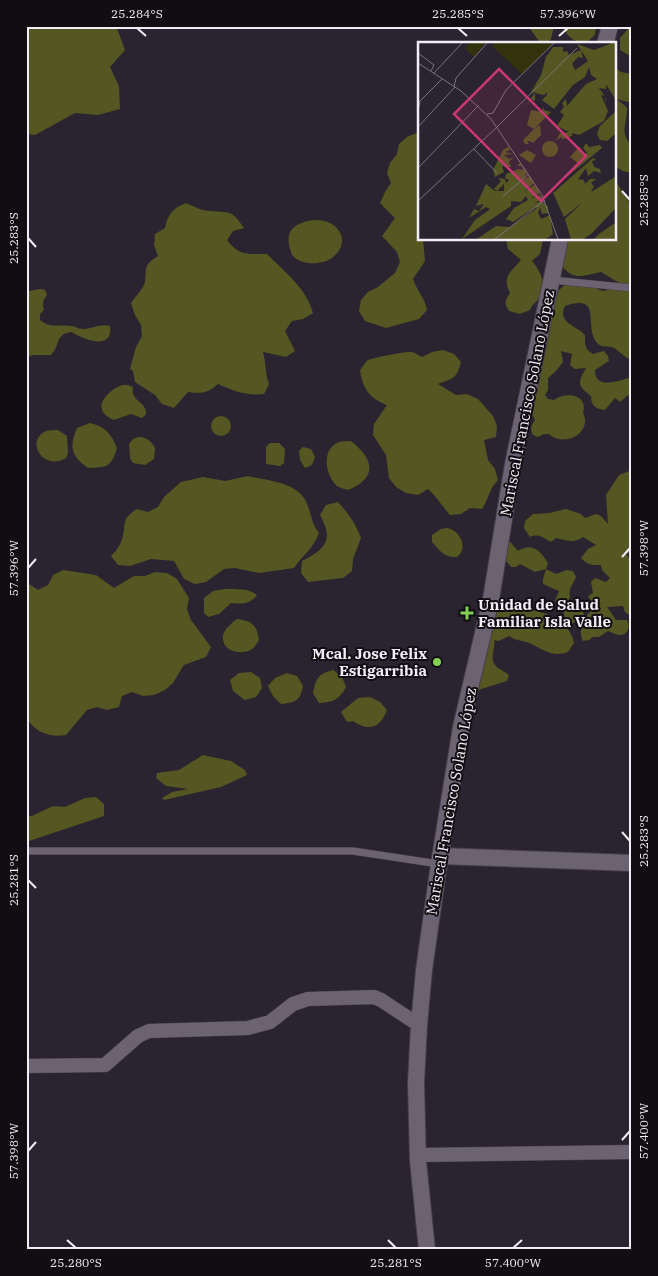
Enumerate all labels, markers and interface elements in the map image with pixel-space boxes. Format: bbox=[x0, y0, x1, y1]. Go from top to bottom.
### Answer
text: 25.284°S bbox=[111, 6, 163, 21]
text: 25.285°S bbox=[432, 6, 484, 21]
text: 57.396°W bbox=[540, 6, 597, 21]
inset map bbox=[418, 42, 616, 240]
text: 25.285°S bbox=[636, 174, 651, 226]
text: 25.283°S bbox=[6, 212, 21, 264]
street label: Mariscal Francisco Solano López bbox=[496, 288, 558, 518]
text: 57.398°W bbox=[636, 519, 651, 576]
text: 57.396°W bbox=[6, 539, 21, 596]
place label: Unidad de Salud Familiar Isla Valle bbox=[478, 595, 611, 631]
marker: Unidad de Salud Familiar Isla Valle bbox=[460, 606, 474, 620]
place label: Mcal. Jose Felix Estigarribia bbox=[312, 644, 427, 680]
marker: Mcal. Jose Felix Estigarribia bbox=[431, 656, 443, 668]
street label: Mariscal Francisco Solano López bbox=[422, 686, 480, 916]
text: 25.283°S bbox=[636, 815, 651, 867]
text: 25.281°S bbox=[6, 854, 21, 906]
text: 57.400°W bbox=[636, 1102, 651, 1159]
text: 57.398°W bbox=[6, 1122, 21, 1179]
text: 25.280°S bbox=[50, 1255, 102, 1270]
text: 25.281°S bbox=[370, 1255, 422, 1270]
text: 57.400°W bbox=[485, 1255, 542, 1270]

